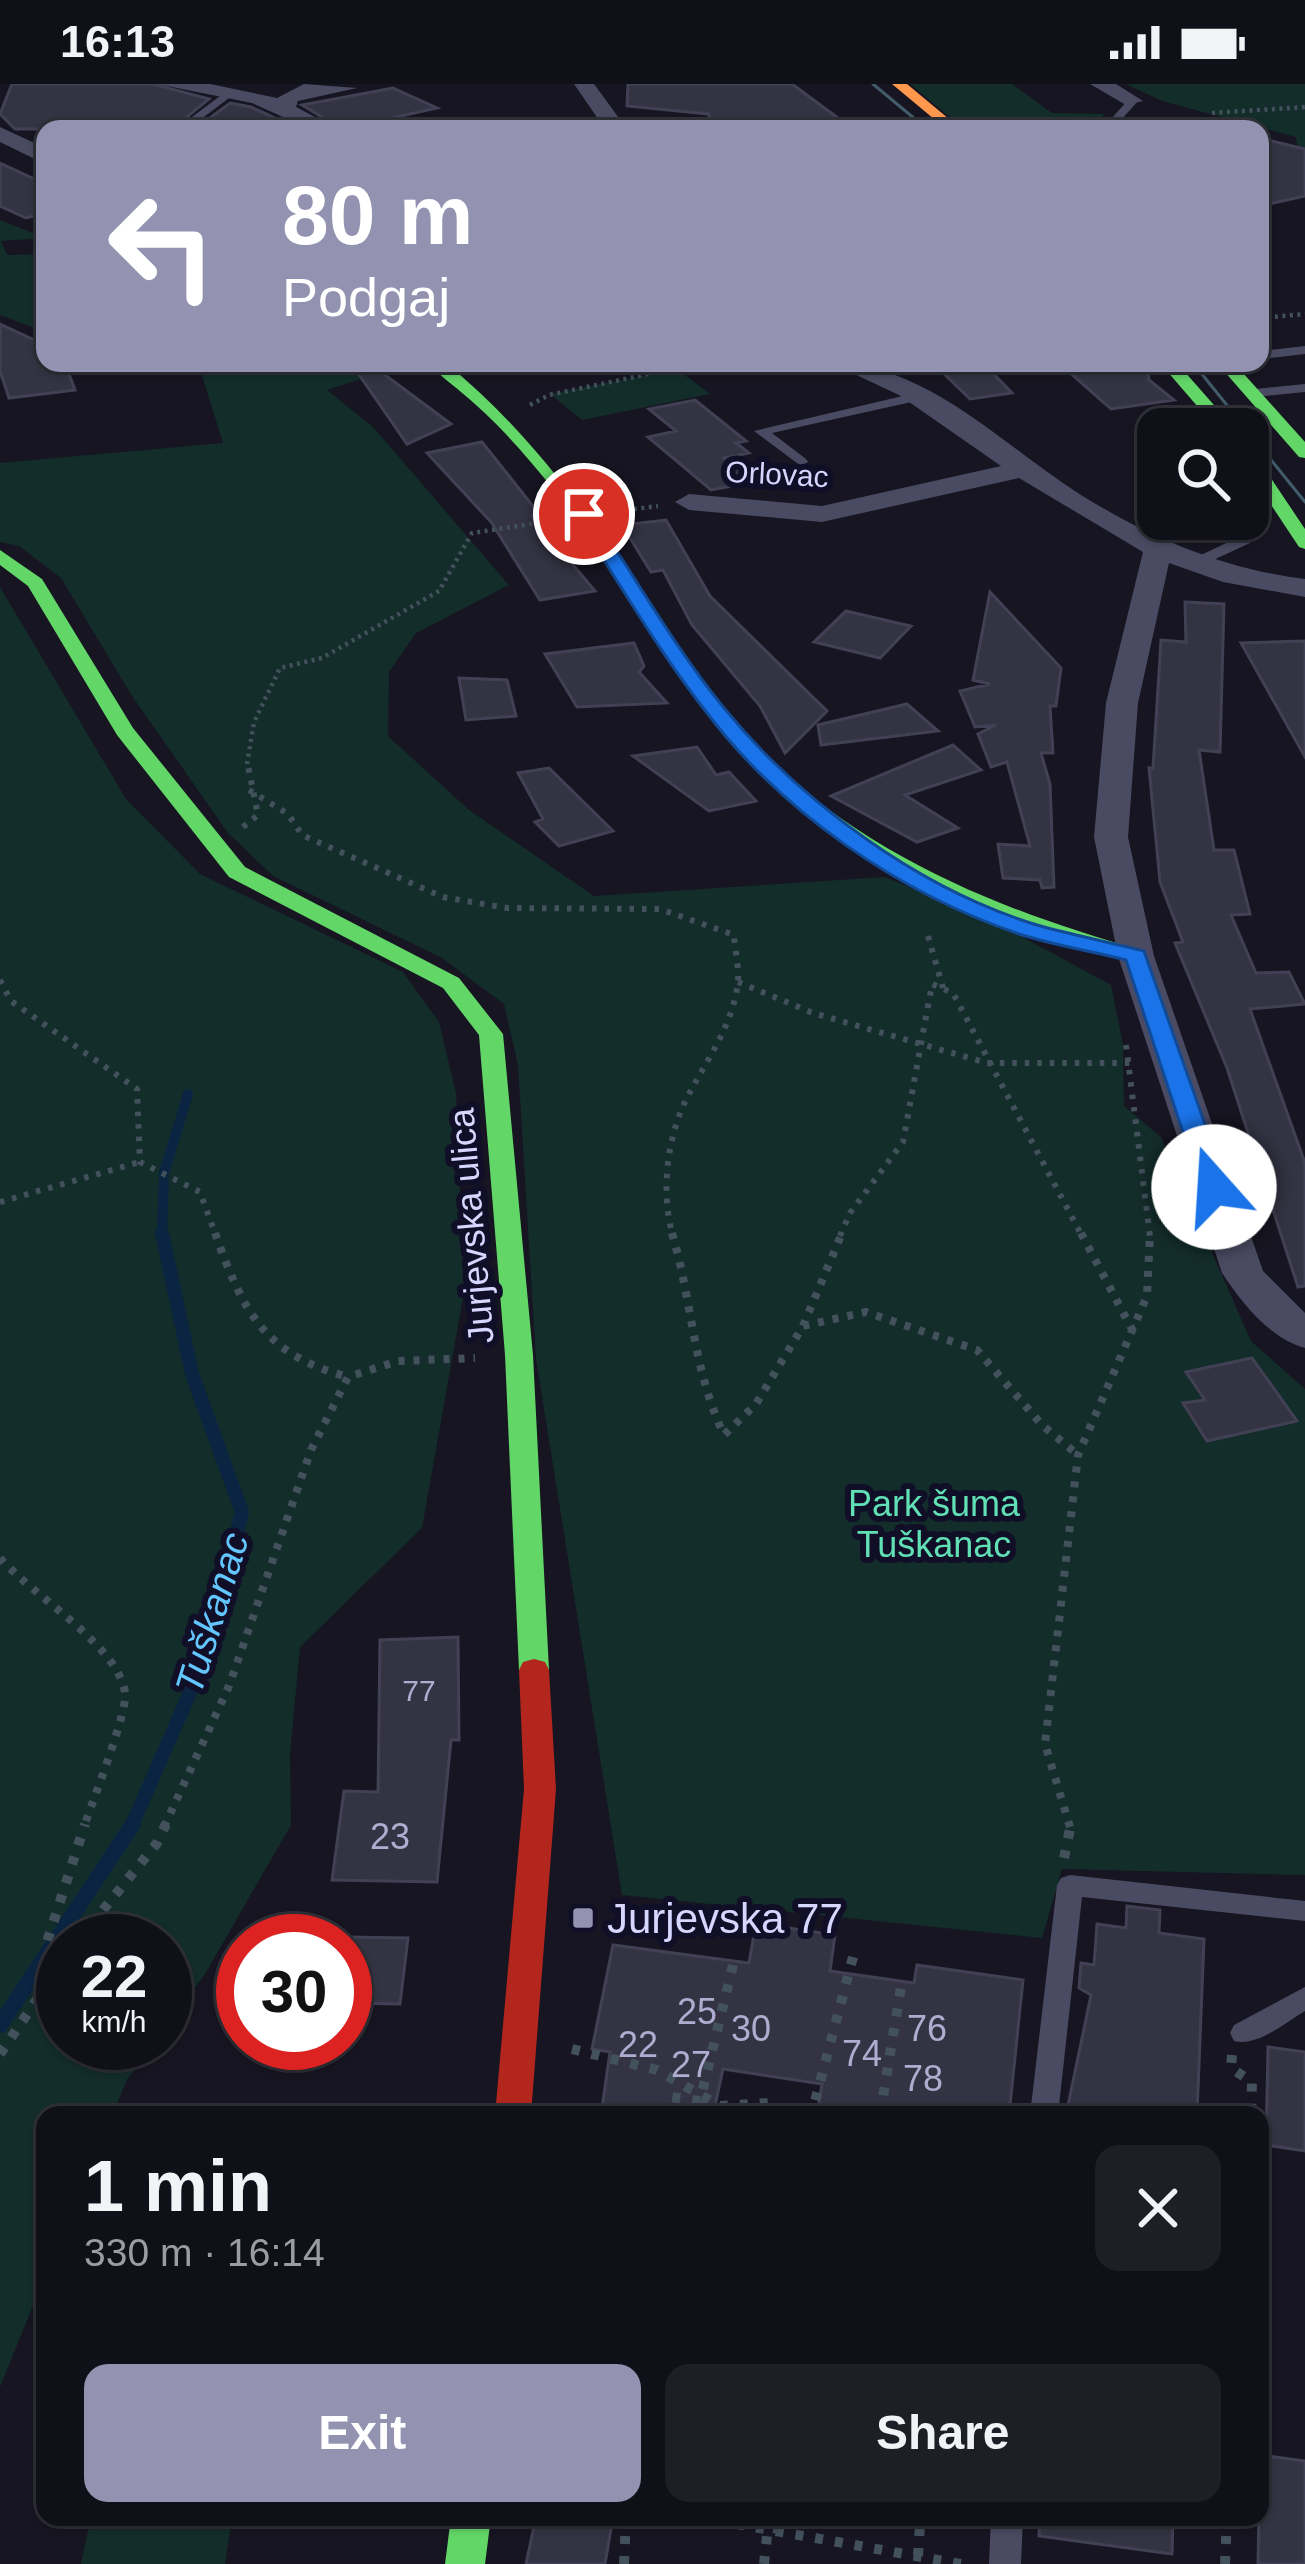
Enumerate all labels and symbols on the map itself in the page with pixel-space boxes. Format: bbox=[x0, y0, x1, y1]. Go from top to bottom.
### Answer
street label: Orlovac bbox=[725, 455, 829, 493]
pin bbox=[533, 463, 635, 565]
street label: Jurjevska ulica bbox=[440, 1106, 502, 1345]
position arrow bbox=[1151, 1124, 1277, 1250]
park label: Park šuma Tuškanac bbox=[848, 1483, 1021, 1565]
water label: Tuškanac bbox=[167, 1527, 257, 1699]
house number: 77 bbox=[402, 1674, 436, 1707]
house number: 23 bbox=[370, 1816, 410, 1857]
place label: Jurjevska 77 bbox=[607, 1895, 843, 1942]
marker: Jurjevska 77 bbox=[570, 1905, 596, 1931]
speed limit sign: 30 bbox=[216, 1914, 372, 2070]
house number: 25 bbox=[677, 1991, 717, 2032]
house number: 30 bbox=[731, 2008, 771, 2049]
house number: 76 bbox=[907, 2008, 947, 2049]
house number: 22 bbox=[618, 2024, 658, 2065]
house number: 74 bbox=[842, 2033, 882, 2074]
house number: 27 bbox=[671, 2044, 711, 2085]
house number: 78 bbox=[903, 2058, 943, 2099]

